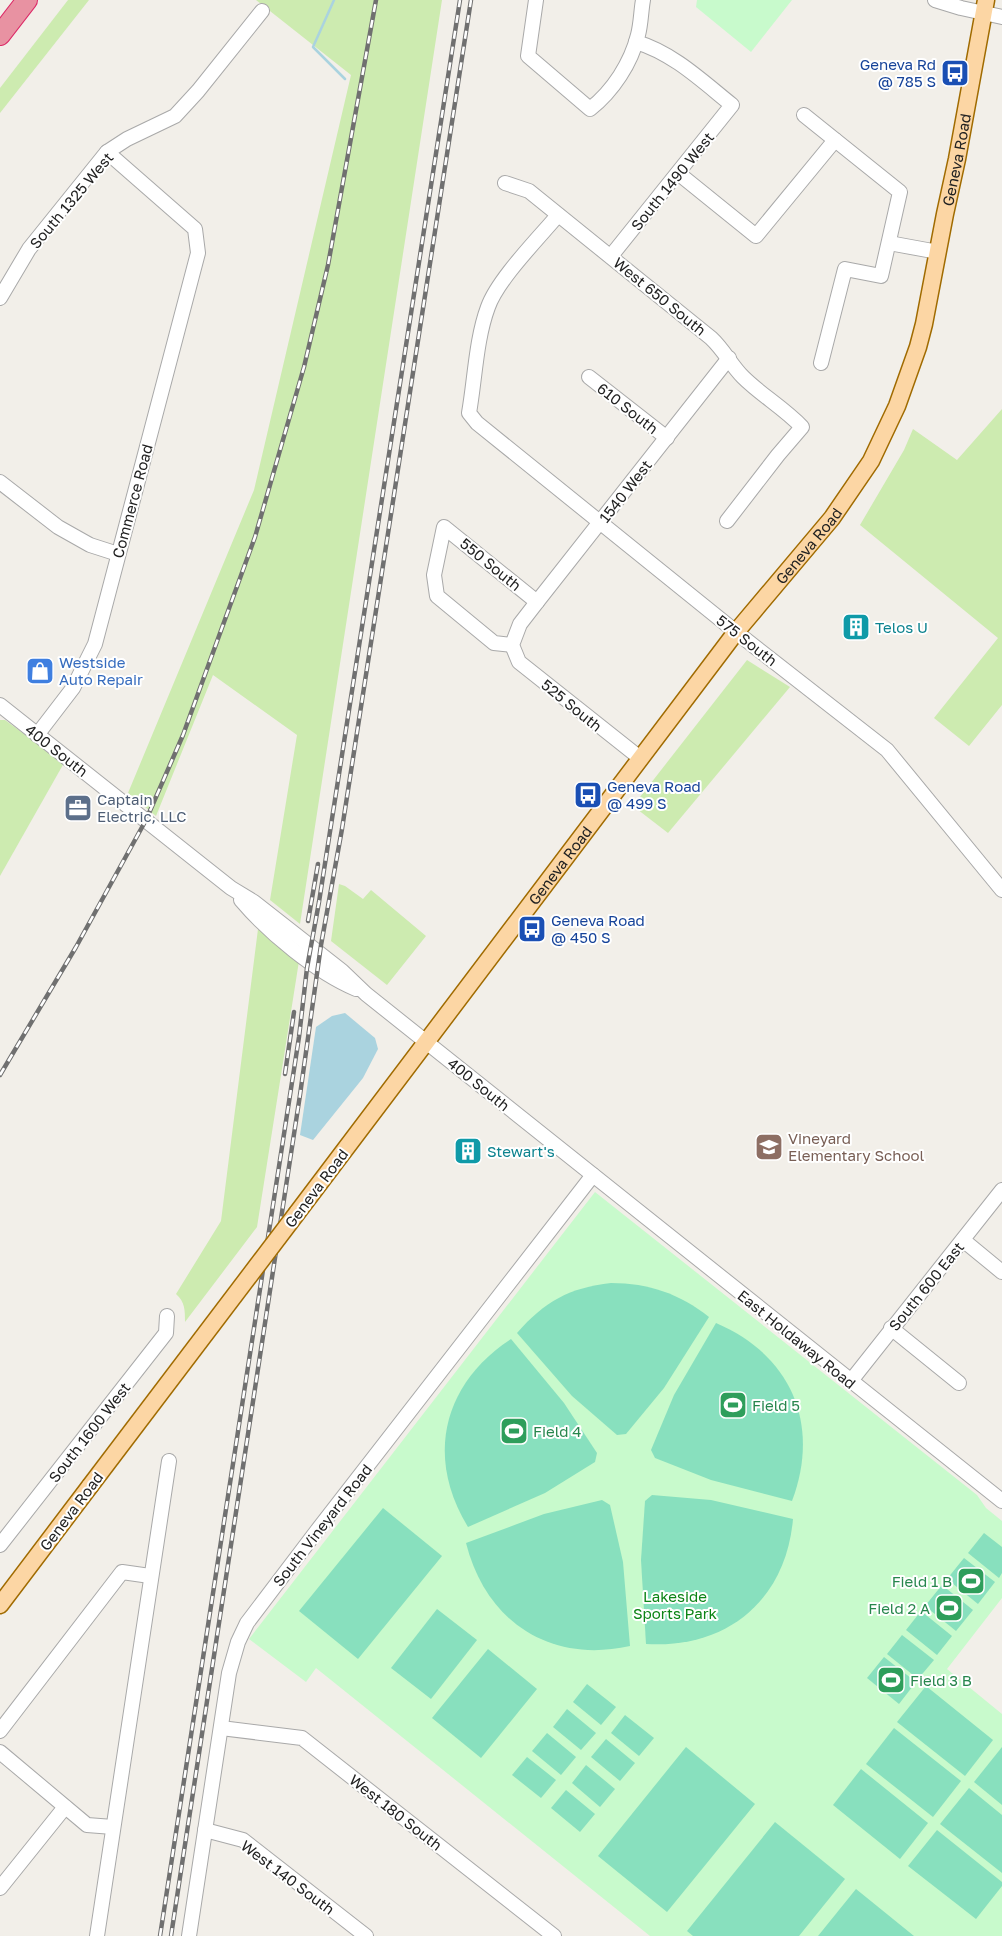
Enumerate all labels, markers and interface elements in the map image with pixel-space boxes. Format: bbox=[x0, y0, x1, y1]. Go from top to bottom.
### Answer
place label: Geneva Rd @ 785 S bbox=[860, 55, 936, 90]
bus stop icon: Geneva Rd @ 785 S bbox=[940, 58, 970, 88]
street label: Geneva Road bbox=[938, 112, 974, 208]
street label: South 1490 West bbox=[627, 128, 717, 234]
street label: South 1325 West bbox=[25, 148, 117, 252]
street label: West 650 South bbox=[610, 253, 710, 339]
street label: 610 South bbox=[594, 379, 662, 437]
street label: Commerce Road bbox=[108, 442, 156, 560]
street label: 1540 West bbox=[595, 456, 655, 526]
street label: Geneva Road bbox=[772, 504, 845, 587]
street label: 550 South bbox=[457, 534, 525, 594]
street label: 575 South bbox=[713, 611, 781, 669]
building icon: Telos U bbox=[841, 612, 871, 642]
place label: Telos U bbox=[875, 618, 928, 636]
place label: Westside Auto Repair bbox=[59, 653, 143, 688]
shop icon: Westside Auto Repair bbox=[25, 656, 55, 686]
street label: 525 South bbox=[538, 675, 606, 735]
street label: 400 South bbox=[22, 720, 92, 780]
place label: Geneva Road @ 499 S bbox=[607, 777, 701, 812]
bus stop icon: Geneva Road @ 499 S bbox=[573, 780, 603, 810]
place label: Captain Electric, LLC bbox=[97, 790, 186, 825]
office icon: Captain Electric, LLC bbox=[63, 793, 93, 823]
street label: Geneva Road bbox=[524, 822, 595, 908]
place label: Geneva Road @ 450 S bbox=[551, 911, 645, 946]
bus stop icon: Geneva Road @ 450 S bbox=[517, 914, 547, 944]
street label: 400 South bbox=[444, 1054, 514, 1114]
place label: Vineyard Elementary School bbox=[788, 1129, 924, 1164]
school or university icon: Vineyard Elementary School bbox=[754, 1132, 784, 1162]
building icon: Stewart's bbox=[453, 1136, 483, 1166]
place label: Stewart's bbox=[487, 1142, 555, 1160]
street label: Geneva Road bbox=[281, 1145, 351, 1231]
street label: South 600 East bbox=[885, 1238, 967, 1334]
street label: East Holdaway Road bbox=[734, 1286, 860, 1392]
street label: South 1600 West bbox=[44, 1378, 134, 1486]
sports icon: Field 5 bbox=[718, 1390, 748, 1420]
place label: Field 5 bbox=[752, 1396, 800, 1414]
sports icon: Field 4 bbox=[499, 1416, 529, 1446]
place label: Field 4 bbox=[533, 1422, 581, 1440]
street label: South Vineyard Road bbox=[269, 1460, 375, 1590]
street label: Geneva Road bbox=[36, 1468, 106, 1554]
sports icon: Field 1 B bbox=[956, 1566, 986, 1596]
place label: Field 1 B bbox=[892, 1572, 952, 1590]
park label: Lakeside Sports Park bbox=[633, 1587, 718, 1622]
sports icon: Field 2 A bbox=[934, 1593, 964, 1623]
place label: Field 2 A bbox=[868, 1599, 930, 1617]
sports icon: Field 3 B bbox=[876, 1665, 906, 1695]
place label: Field 3 B bbox=[910, 1671, 972, 1689]
street label: West 180 South bbox=[346, 1770, 446, 1854]
street label: West 140 South bbox=[238, 1836, 338, 1918]

